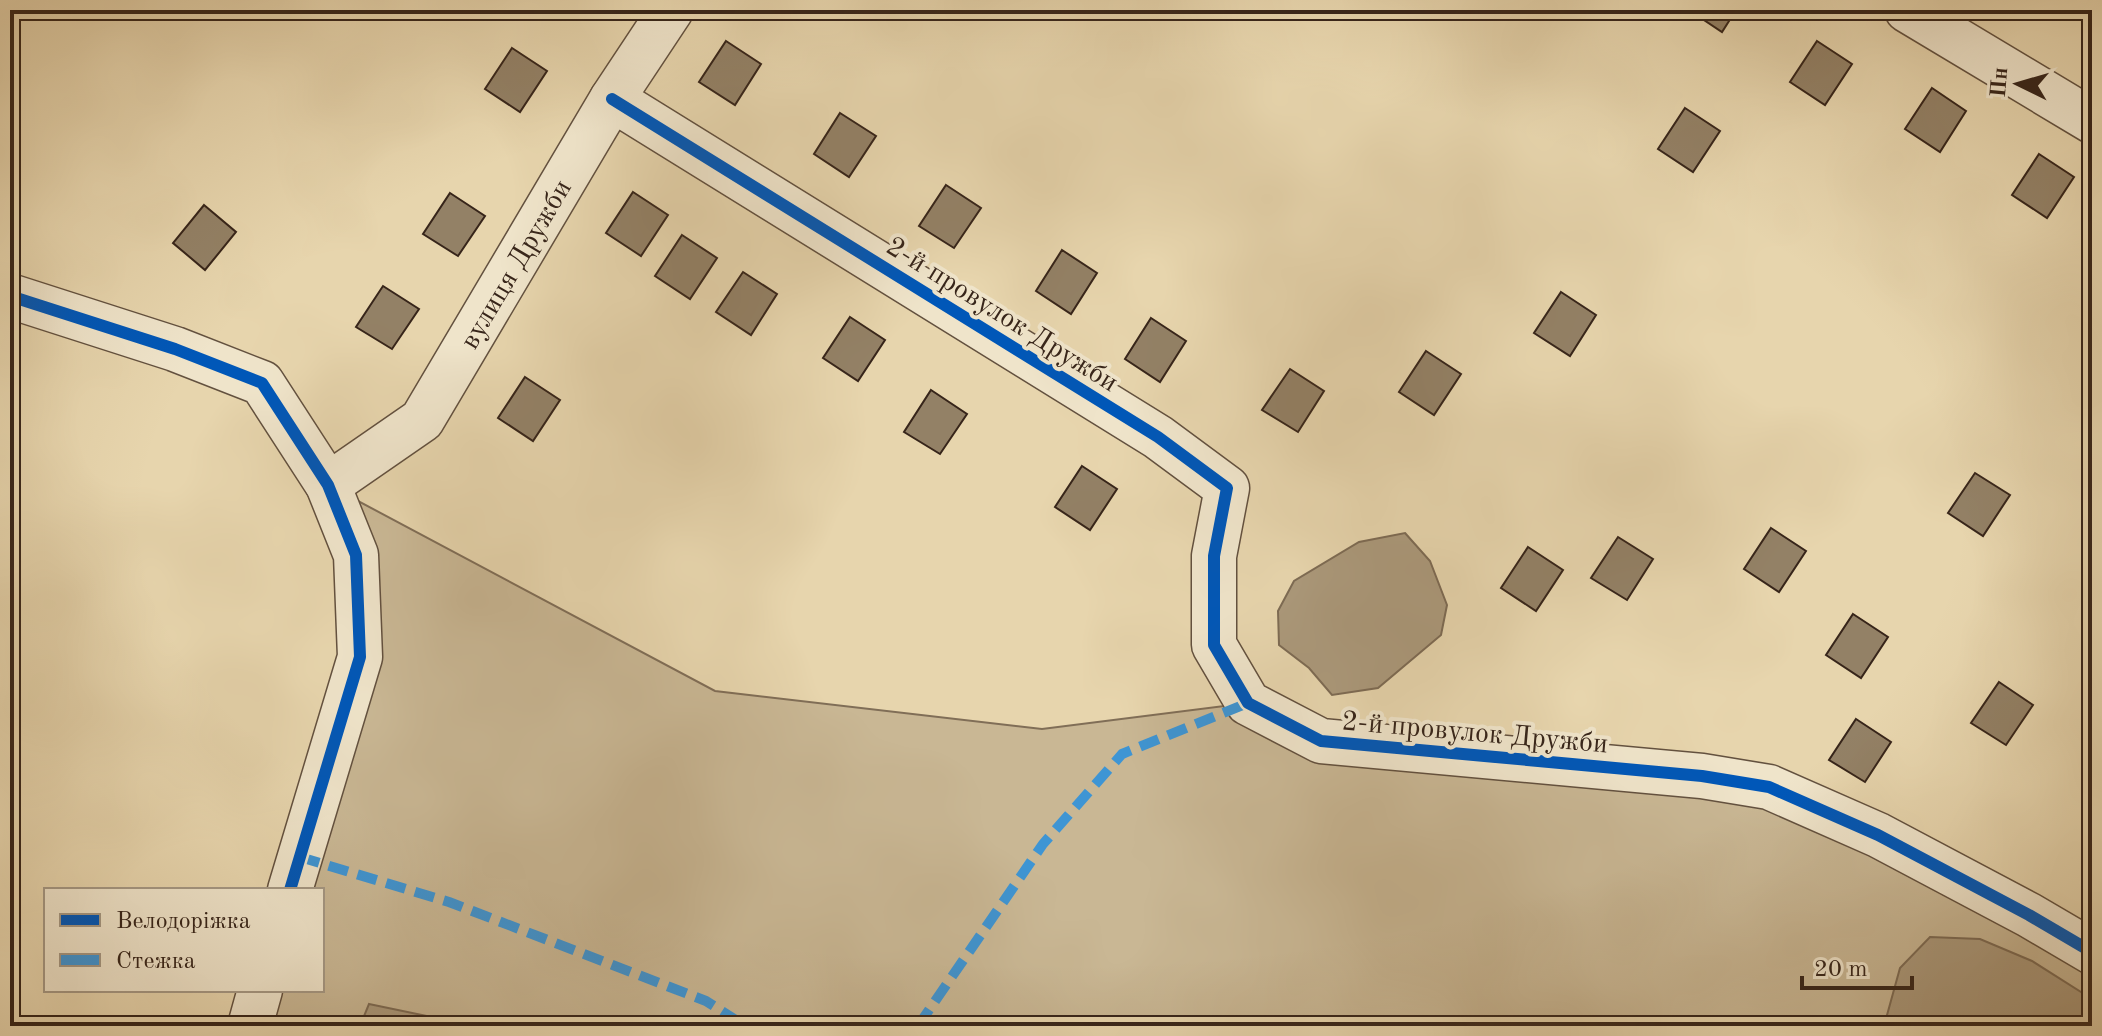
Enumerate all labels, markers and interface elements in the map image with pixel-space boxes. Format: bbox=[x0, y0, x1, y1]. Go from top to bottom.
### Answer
north arrow bbox=[1978, 44, 2058, 124]
text: Пн bbox=[1988, 66, 2012, 98]
street label: вулиця Дружби bbox=[456, 176, 578, 355]
street label: 2-й провулок Дружби bbox=[881, 233, 1122, 398]
street label: 2-й провулок Дружби bbox=[1340, 708, 1609, 760]
legend bbox=[44, 888, 324, 992]
text: Велодоріжка bbox=[116, 910, 251, 934]
scale bar bbox=[1802, 940, 1912, 990]
text: Стежка bbox=[116, 950, 196, 974]
text: 20 m bbox=[1814, 958, 1868, 982]

